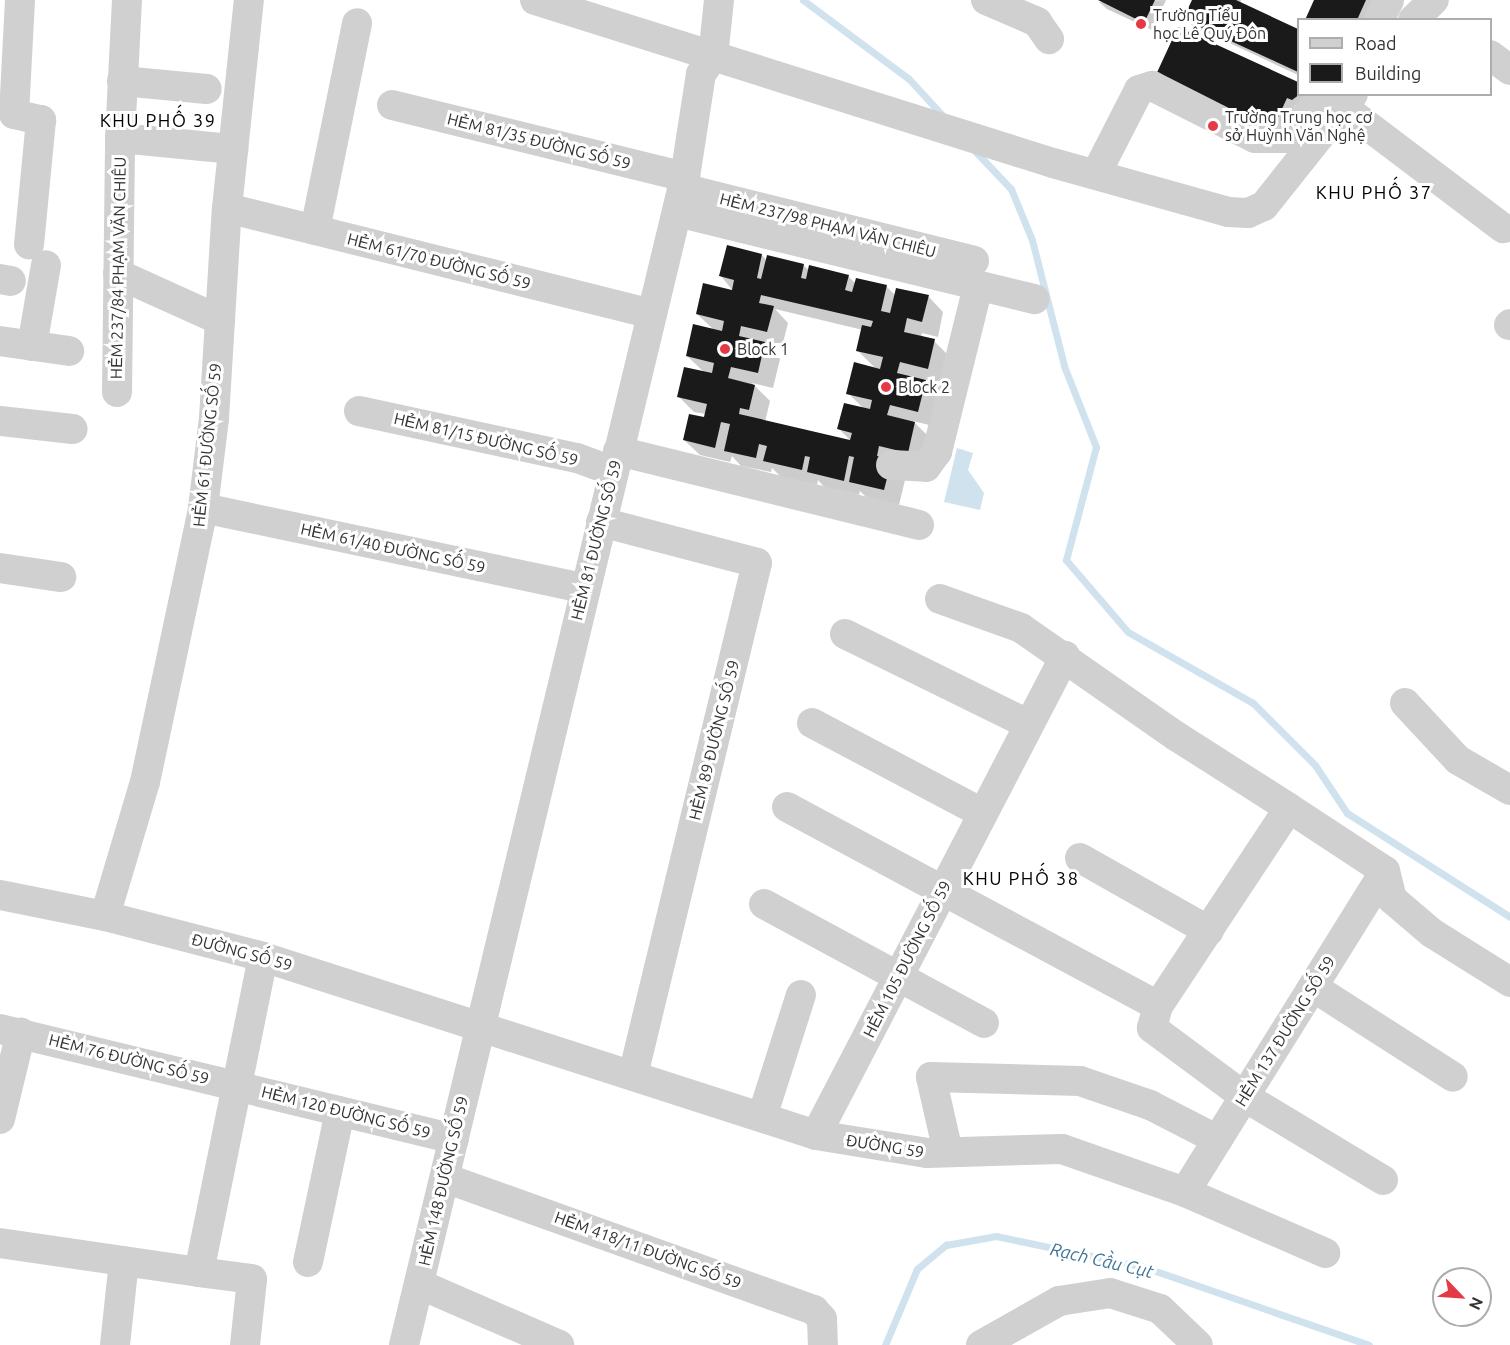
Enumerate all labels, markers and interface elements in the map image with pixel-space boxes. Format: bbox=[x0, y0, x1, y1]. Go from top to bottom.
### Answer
place label: Trường Tiểu học Lê Quý Đôn bbox=[1153, 5, 1266, 43]
marker: Trường Tiểu học Lê Quý Đôn bbox=[1134, 17, 1148, 31]
legend bbox=[1297, 18, 1492, 96]
text: Road bbox=[1355, 33, 1397, 53]
text: Building bbox=[1355, 63, 1421, 83]
place label: Trường Trung học cơ sở Huỳnh Văn Nghệ bbox=[1225, 107, 1372, 145]
district label: KHU PHỐ 39 bbox=[100, 109, 216, 131]
street label: HẺM 81/35 ĐƯỜNG SỐ 59 bbox=[445, 109, 633, 173]
marker: Trường Trung học cơ sở Huỳnh Văn Nghệ bbox=[1206, 119, 1220, 133]
street label: HẺM 237/84 PHẠM VĂN CHIÊU bbox=[106, 157, 130, 379]
district label: KHU PHỐ 37 bbox=[1316, 181, 1432, 203]
street label: HẺM 237/98 PHẠM VĂN CHIÊU bbox=[718, 189, 938, 261]
street label: HẺM 61/70 ĐƯỜNG SỐ 59 bbox=[345, 229, 533, 293]
place label: Block 1 bbox=[737, 339, 789, 359]
marker: Block 1 bbox=[718, 342, 732, 356]
street label: HẺM 61 ĐƯỜNG SỐ 59 bbox=[189, 362, 225, 528]
place label: Block 2 bbox=[898, 377, 950, 397]
marker: Block 2 bbox=[879, 380, 893, 394]
street label: HẺM 81/15 ĐƯỜNG SỐ 59 bbox=[392, 408, 580, 470]
street label: HẺM 81 ĐƯỜNG SỐ 59 bbox=[567, 458, 625, 622]
street label: HẺM 61/40 ĐƯỜNG SỐ 59 bbox=[299, 519, 487, 577]
street label: HẺM 89 ĐƯỜNG SỐ 59 bbox=[685, 658, 743, 822]
district label: KHU PHỐ 38 bbox=[963, 867, 1079, 889]
street label: HẺM 105 ĐƯỜNG SỐ 59 bbox=[859, 877, 955, 1041]
street label: ĐƯỜNG SỐ 59 bbox=[190, 929, 294, 975]
street label: HẺM 137 ĐƯỜNG SỐ 59 bbox=[1231, 952, 1339, 1110]
street label: HẺM 76 ĐƯỜNG SỐ 59 bbox=[47, 1030, 211, 1088]
street label: HẺM 120 ĐƯỜNG SỐ 59 bbox=[260, 1082, 432, 1142]
street label: HẺM 148 ĐƯỜNG SỐ 59 bbox=[414, 1094, 472, 1268]
street label: ĐƯỜNG 59 bbox=[845, 1130, 925, 1162]
street label: HẺM 418/11 ĐƯỜNG SỐ 59 bbox=[552, 1207, 744, 1293]
water label: Rạch Cầu Cụt bbox=[1048, 1238, 1156, 1282]
north arrow bbox=[1432, 1267, 1492, 1327]
text: N bbox=[1466, 1295, 1487, 1313]

